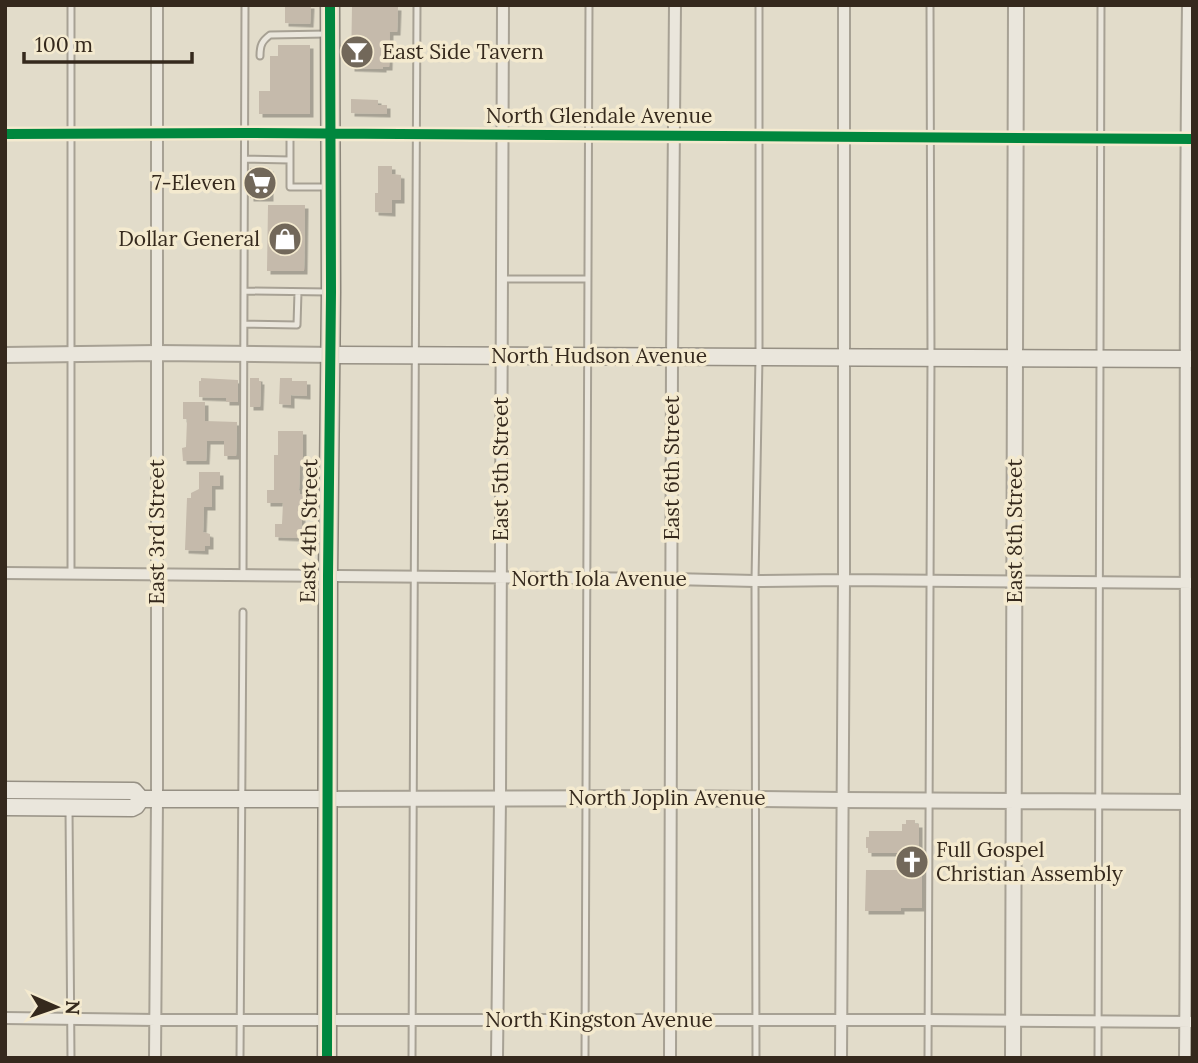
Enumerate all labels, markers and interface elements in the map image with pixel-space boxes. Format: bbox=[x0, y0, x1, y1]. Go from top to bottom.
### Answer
scale bar bbox=[24, 21, 192, 65]
text: 100 m bbox=[35, 31, 93, 58]
bar icon: East Side Tavern bbox=[338, 33, 376, 71]
place label: East Side Tavern bbox=[382, 38, 544, 65]
street label: North Glendale Avenue bbox=[486, 102, 712, 129]
supermarket icon: 7-Eleven bbox=[241, 164, 279, 202]
place label: 7-Eleven bbox=[152, 169, 236, 196]
shop icon: Dollar General bbox=[266, 220, 304, 258]
place label: Dollar General bbox=[118, 225, 260, 252]
street label: North Hudson Avenue bbox=[491, 342, 707, 369]
street label: East 6th Street bbox=[658, 395, 685, 541]
street label: East 5th Street bbox=[487, 396, 514, 541]
street label: East 3rd Street bbox=[143, 458, 170, 605]
street label: East 4th Street bbox=[294, 458, 323, 603]
street label: East 8th Street bbox=[1001, 458, 1028, 603]
street label: North Iola Avenue bbox=[511, 565, 687, 592]
street label: North Joplin Avenue bbox=[568, 784, 766, 811]
place label: Full Gospel Christian Assembly bbox=[936, 836, 1123, 887]
church icon: Full Gospel Christian Assembly bbox=[893, 843, 931, 881]
north arrow bbox=[21, 972, 91, 1042]
text: N bbox=[61, 1000, 85, 1016]
street label: North Kingston Avenue bbox=[485, 1006, 713, 1033]

